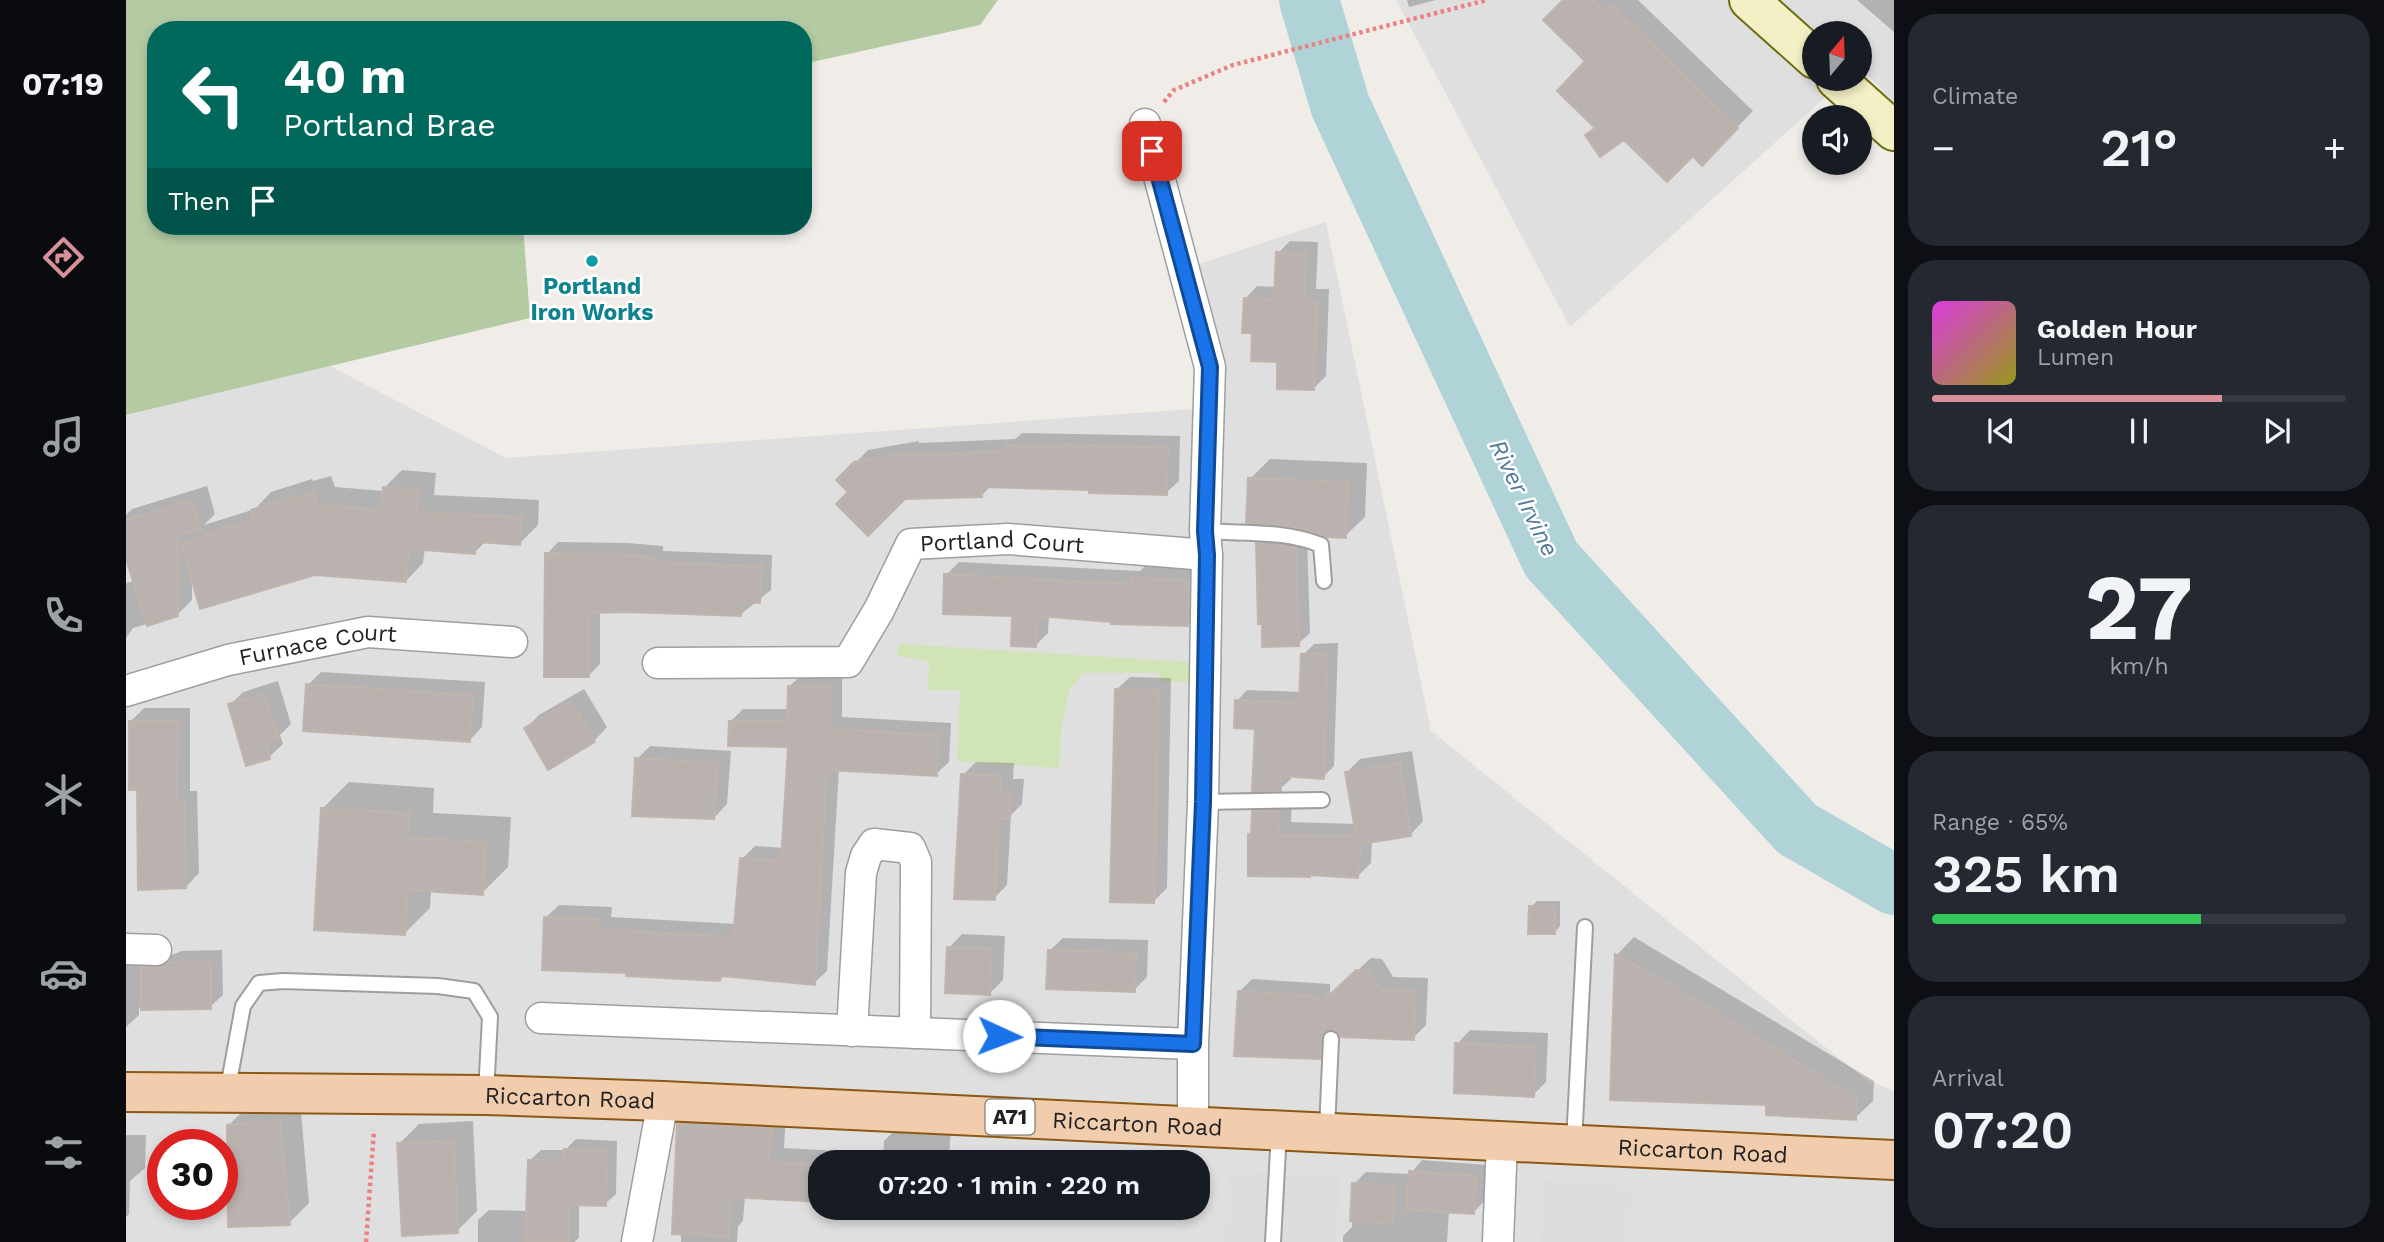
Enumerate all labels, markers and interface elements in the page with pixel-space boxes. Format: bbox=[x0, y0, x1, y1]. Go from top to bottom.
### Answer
north arrow bbox=[1802, 21, 1872, 91]
map controls bbox=[1802, 21, 1872, 175]
text: 40 m bbox=[283, 47, 406, 105]
icon: left bbox=[168, 49, 259, 140]
text: 07:19 bbox=[22, 65, 104, 103]
text: Climate bbox=[1932, 83, 2018, 110]
button: sound bbox=[1802, 105, 1872, 175]
text: Portland Brae bbox=[283, 106, 496, 144]
text: 21° bbox=[2100, 118, 2178, 179]
pin bbox=[1122, 121, 1182, 181]
text: − bbox=[1932, 126, 1955, 170]
text: + bbox=[2323, 126, 2346, 170]
icon: arrive bbox=[1133, 132, 1171, 170]
icon: arrive bbox=[244, 182, 282, 220]
text: Then bbox=[168, 186, 230, 216]
icon: directions bbox=[39, 233, 88, 282]
marker: Portland Iron Works bbox=[584, 253, 600, 269]
place label: Portland Iron Works bbox=[530, 273, 654, 326]
text: Golden Hour bbox=[2037, 314, 2197, 344]
text: Lumen bbox=[2037, 344, 2114, 371]
icon: music bbox=[39, 412, 88, 461]
icon: previous bbox=[1982, 412, 2020, 450]
icon: pause bbox=[2120, 412, 2158, 450]
icon: next bbox=[2258, 412, 2296, 450]
water label: River Irvine bbox=[1484, 435, 1564, 561]
street label: Portland Court bbox=[919, 526, 1085, 559]
text: 27 bbox=[2085, 554, 2193, 661]
icon: phone bbox=[39, 591, 88, 640]
street label: Furnace Court bbox=[237, 619, 398, 672]
text: km/h bbox=[2109, 653, 2169, 680]
icon: climate bbox=[39, 770, 88, 819]
text: Range · 65% bbox=[1932, 809, 2068, 836]
text: 325 km bbox=[1932, 844, 2120, 905]
icon: car bbox=[39, 949, 88, 998]
position arrow bbox=[962, 999, 1036, 1073]
text: Arrival bbox=[1932, 1065, 2004, 1092]
street label: Riccarton Road bbox=[484, 1082, 656, 1115]
road number: A71 bbox=[986, 1100, 1034, 1134]
text: 07:20 bbox=[1932, 1100, 2073, 1161]
street label: Riccarton Road bbox=[1051, 1107, 1223, 1142]
icon: filters bbox=[39, 1128, 88, 1177]
speed limit sign: 30 bbox=[147, 1129, 238, 1220]
street label: Riccarton Road bbox=[1617, 1134, 1788, 1169]
text: 07:20 · 1 min · 220 m bbox=[878, 1170, 1140, 1200]

